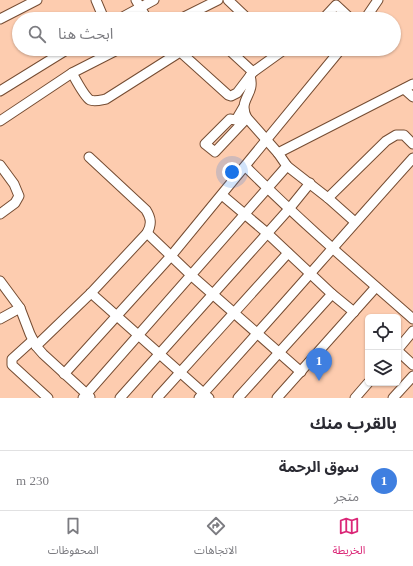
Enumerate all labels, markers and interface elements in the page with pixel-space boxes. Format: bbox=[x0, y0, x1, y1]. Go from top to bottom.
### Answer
search box bbox=[12, 12, 401, 56]
icon: search bbox=[26, 23, 48, 45]
text: ابحث هنا bbox=[58, 26, 113, 42]
your location bbox=[222, 162, 242, 182]
map controls bbox=[365, 314, 401, 386]
button: locate bbox=[365, 314, 401, 350]
pin: 1 bbox=[306, 348, 332, 381]
button: layers bbox=[365, 350, 401, 386]
text: بالقرب منك bbox=[310, 414, 397, 433]
text: سوق الرحمة bbox=[279, 459, 359, 475]
text: 230 m bbox=[16, 473, 49, 488]
text: 1 bbox=[381, 473, 387, 488]
text: متجر bbox=[334, 489, 359, 504]
tab: المحفوظات bbox=[48, 515, 99, 562]
tab: الاتجاهات bbox=[194, 515, 237, 562]
tab: الخريطة bbox=[332, 515, 365, 562]

